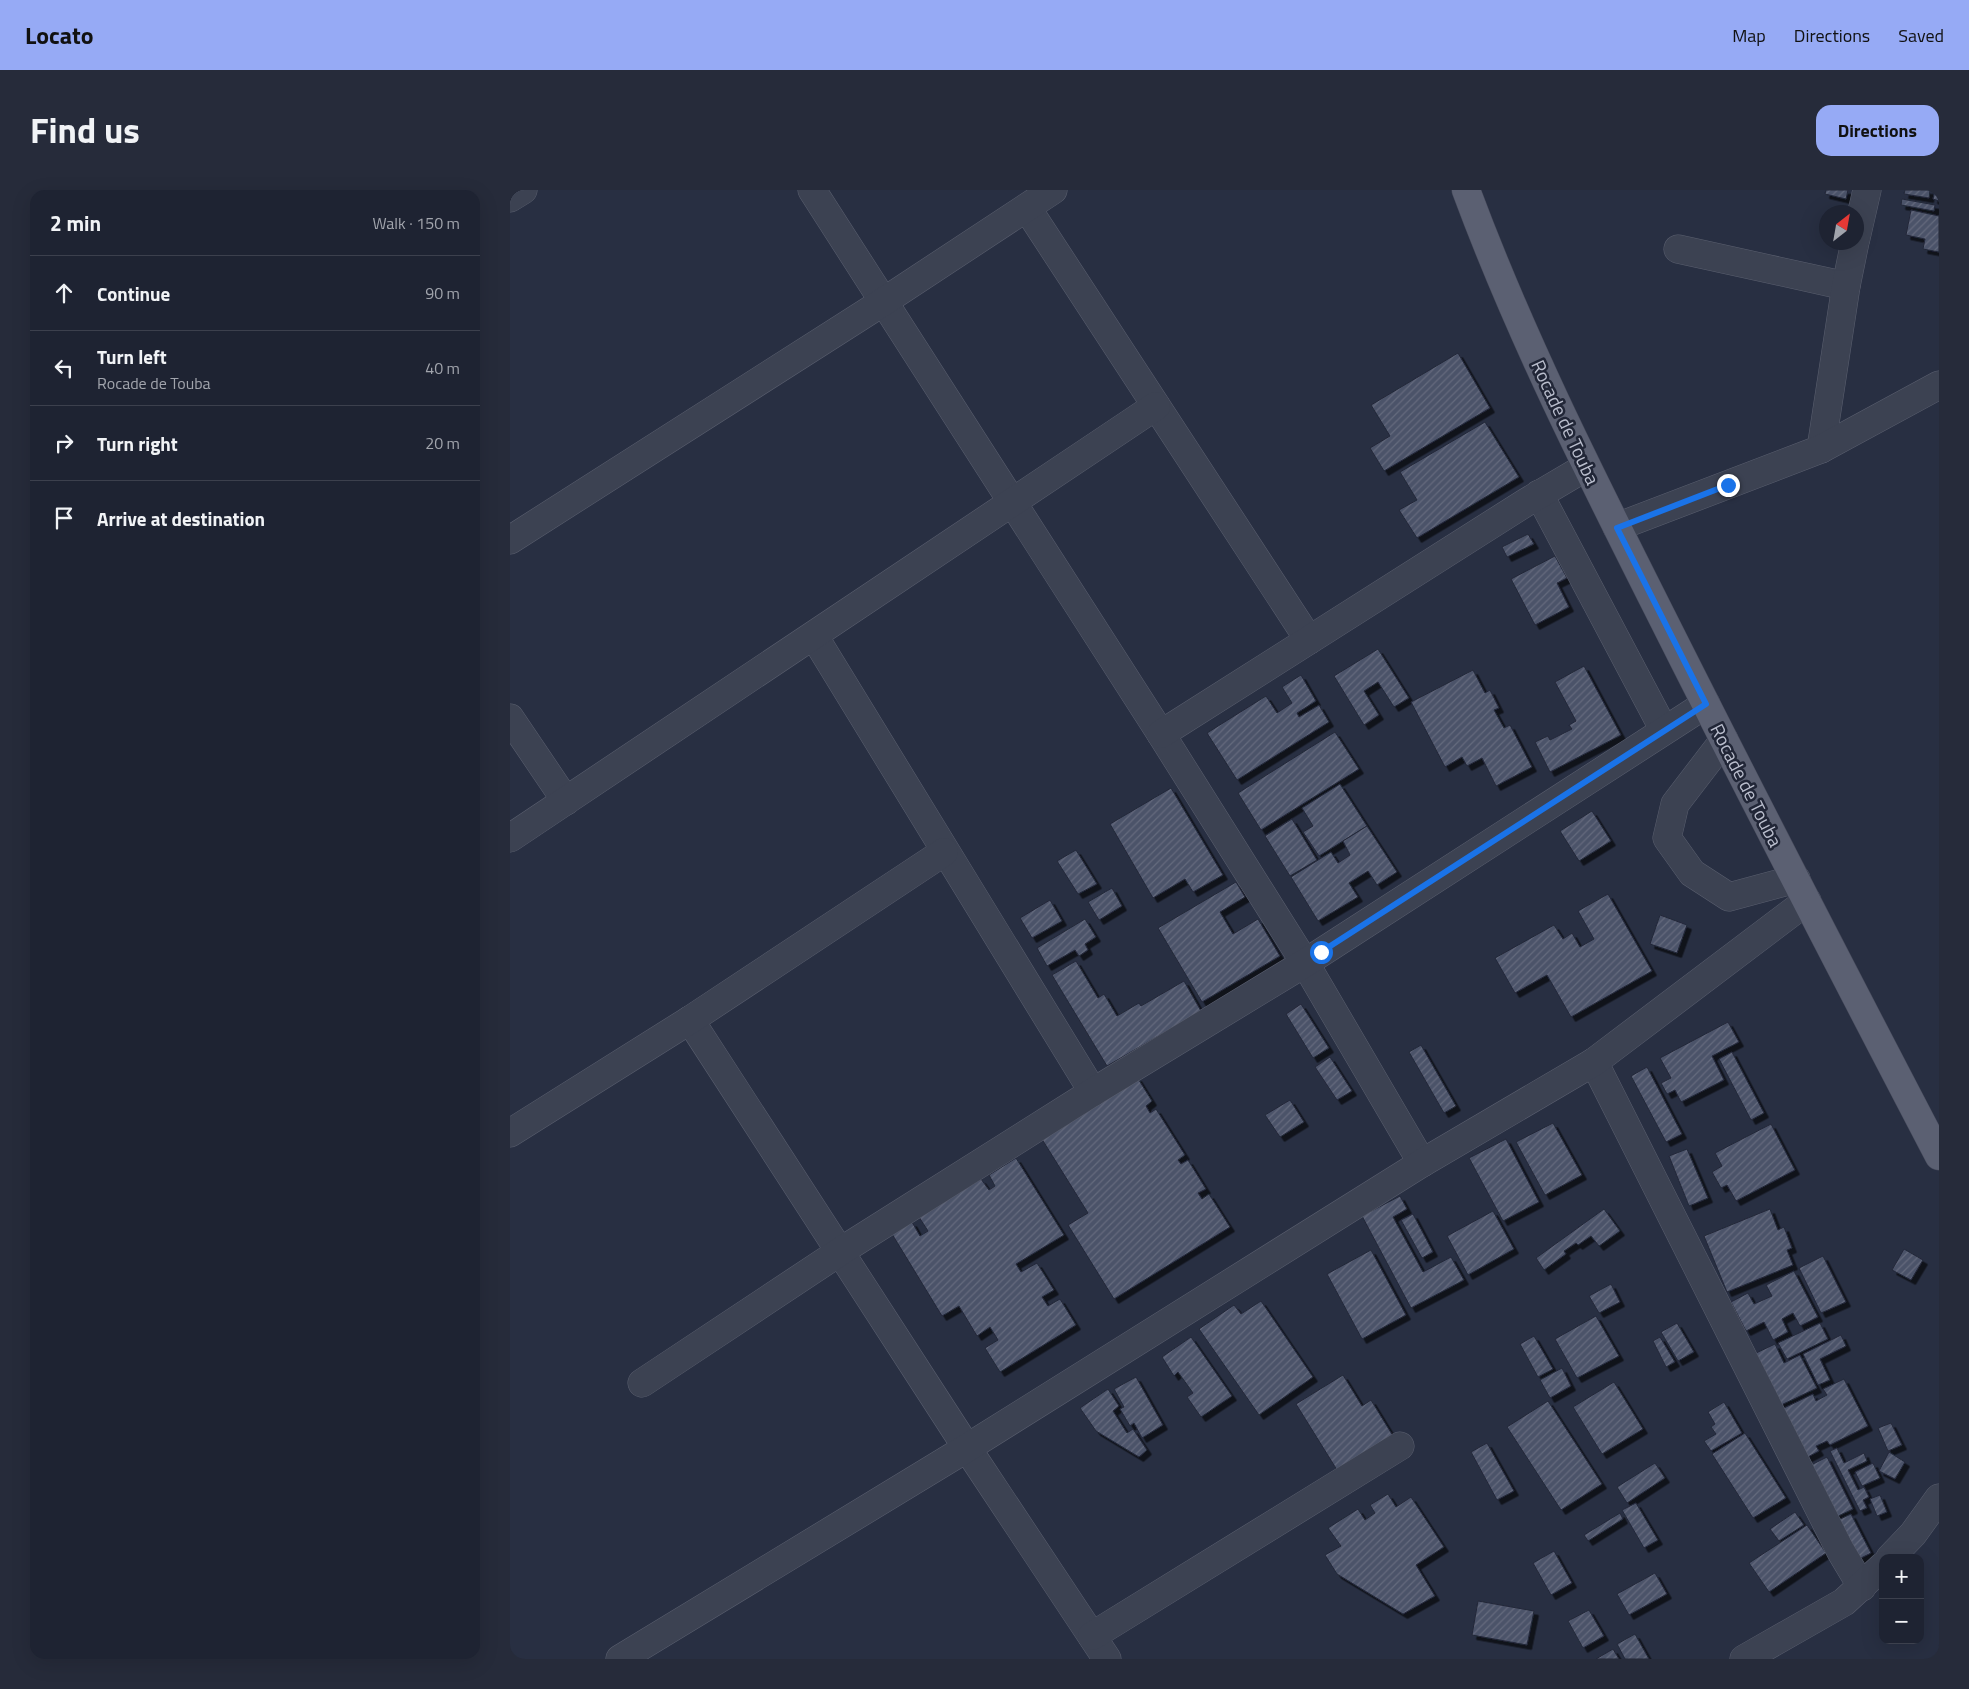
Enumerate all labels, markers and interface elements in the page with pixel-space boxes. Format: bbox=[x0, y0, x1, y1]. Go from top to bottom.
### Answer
text: Locato bbox=[25, 17, 94, 53]
text: Map bbox=[1732, 22, 1766, 49]
text: Directions bbox=[1794, 22, 1870, 49]
text: Saved bbox=[1898, 22, 1944, 49]
text: Find us bbox=[30, 103, 140, 157]
button: Directions bbox=[1816, 105, 1939, 156]
north arrow bbox=[1819, 205, 1864, 250]
text: 2 min bbox=[50, 207, 101, 239]
text: Walk · 150 m bbox=[372, 211, 460, 235]
icon: ahead bbox=[50, 279, 78, 307]
text: Continue bbox=[97, 279, 170, 308]
text: 90 m bbox=[425, 281, 460, 305]
text: Turn left bbox=[97, 342, 167, 371]
icon: left bbox=[50, 354, 78, 382]
street label: Rocade de Touba bbox=[1524, 355, 1608, 490]
text: 40 m bbox=[425, 356, 460, 380]
text: Rocade de Touba bbox=[97, 371, 211, 395]
icon: right bbox=[50, 429, 78, 457]
text: Turn right bbox=[97, 429, 178, 458]
text: 20 m bbox=[425, 431, 460, 455]
route end bbox=[1717, 474, 1740, 497]
icon: arrive bbox=[50, 504, 78, 532]
text: Arrive at destination bbox=[97, 504, 265, 533]
street label: Rocade de Touba bbox=[1703, 718, 1791, 852]
route start bbox=[1310, 941, 1333, 964]
map controls bbox=[1879, 1554, 1924, 1644]
button: + bbox=[1879, 1554, 1924, 1599]
button: − bbox=[1879, 1599, 1924, 1644]

